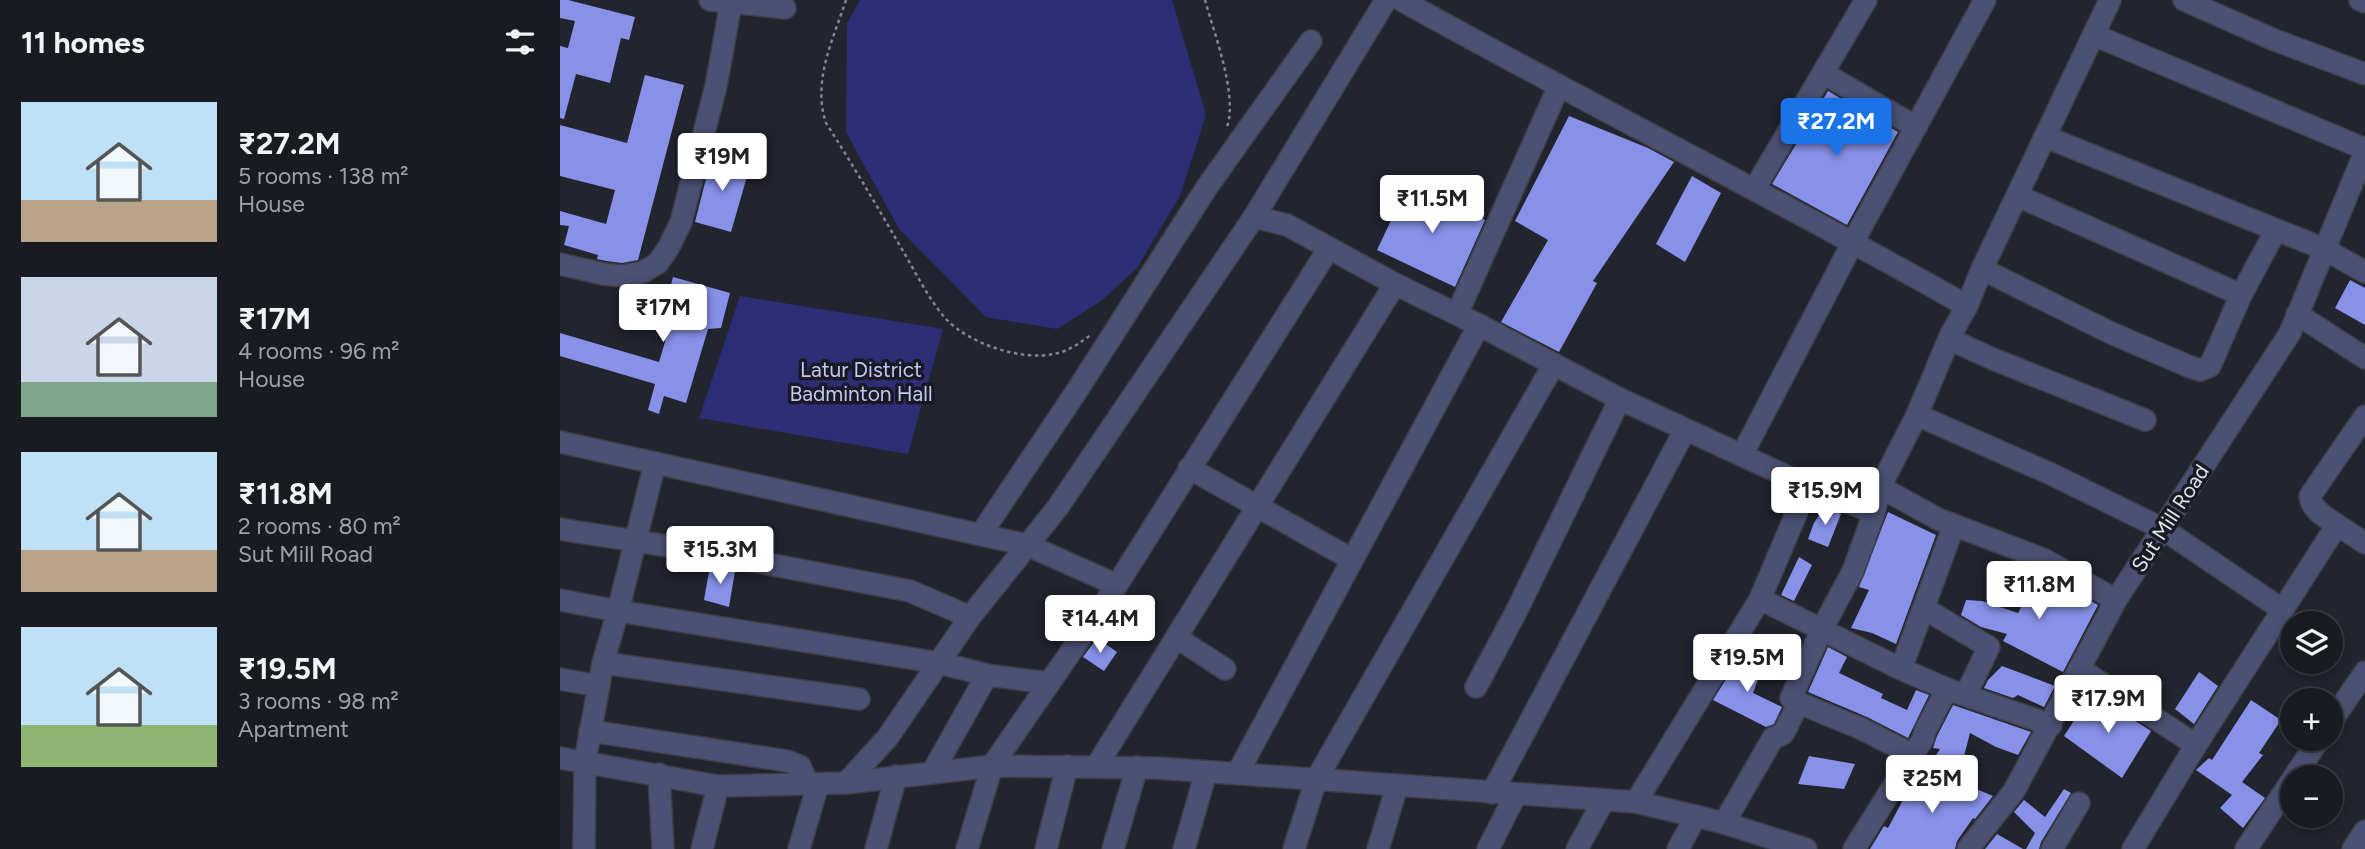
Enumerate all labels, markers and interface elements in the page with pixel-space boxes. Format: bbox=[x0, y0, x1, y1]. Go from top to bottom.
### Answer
icon: filters bbox=[501, 23, 539, 61]
text: 11 homes bbox=[21, 24, 145, 61]
pin: ₹27.2M bbox=[1779, 99, 1893, 158]
text: ₹27.2M bbox=[1797, 107, 1875, 135]
text: ₹27.2M bbox=[238, 125, 341, 162]
icon: home bbox=[77, 130, 161, 214]
pin: ₹19M bbox=[681, 134, 763, 193]
text: ₹19M bbox=[694, 142, 750, 170]
text: 5 rooms · 138 m² bbox=[238, 162, 409, 190]
pin: ₹11.5M bbox=[1375, 176, 1489, 235]
text: ₹11.5M bbox=[1396, 184, 1468, 212]
text: House bbox=[238, 190, 305, 218]
pin: ₹17M bbox=[622, 284, 704, 344]
text: ₹17M bbox=[635, 293, 691, 321]
text: ₹17M bbox=[238, 300, 311, 337]
icon: home bbox=[77, 305, 161, 389]
text: 4 rooms · 96 m² bbox=[238, 337, 400, 365]
park label: Latur District Badminton Hall bbox=[790, 357, 933, 406]
text: House bbox=[238, 365, 305, 393]
street label: Sut Mill Road bbox=[2126, 460, 2214, 576]
pin: ₹15.9M bbox=[1768, 468, 1882, 527]
text: ₹11.8M bbox=[238, 475, 333, 512]
text: ₹15.9M bbox=[1787, 476, 1863, 504]
icon: home bbox=[77, 480, 161, 564]
text: 2 rooms · 80 m² bbox=[238, 512, 401, 540]
pin: ₹15.3M bbox=[663, 526, 777, 586]
text: ₹15.3M bbox=[682, 535, 758, 563]
text: Sut Mill Road bbox=[238, 540, 373, 568]
pin: ₹11.8M bbox=[1982, 562, 2096, 621]
text: ₹11.8M bbox=[2003, 570, 2075, 598]
pin: ₹14.4M bbox=[1043, 596, 1157, 655]
text: ₹14.4M bbox=[1061, 604, 1139, 632]
map controls bbox=[2280, 611, 2343, 828]
button: layers bbox=[2280, 611, 2343, 674]
pin: ₹19.5M bbox=[1690, 634, 1804, 694]
text: ₹19.5M bbox=[1709, 643, 1785, 671]
text: ₹19.5M bbox=[238, 650, 337, 687]
icon: home bbox=[77, 655, 161, 739]
pin: ₹17.9M bbox=[2051, 676, 2165, 735]
text: ₹17.9M bbox=[2070, 684, 2146, 712]
text: 3 rooms · 98 m² bbox=[238, 687, 399, 715]
button: + bbox=[2280, 688, 2343, 751]
text: Apartment bbox=[238, 715, 349, 743]
pin: ₹25M bbox=[1891, 756, 1973, 815]
text: ₹25M bbox=[1902, 764, 1962, 792]
button: − bbox=[2280, 765, 2343, 828]

